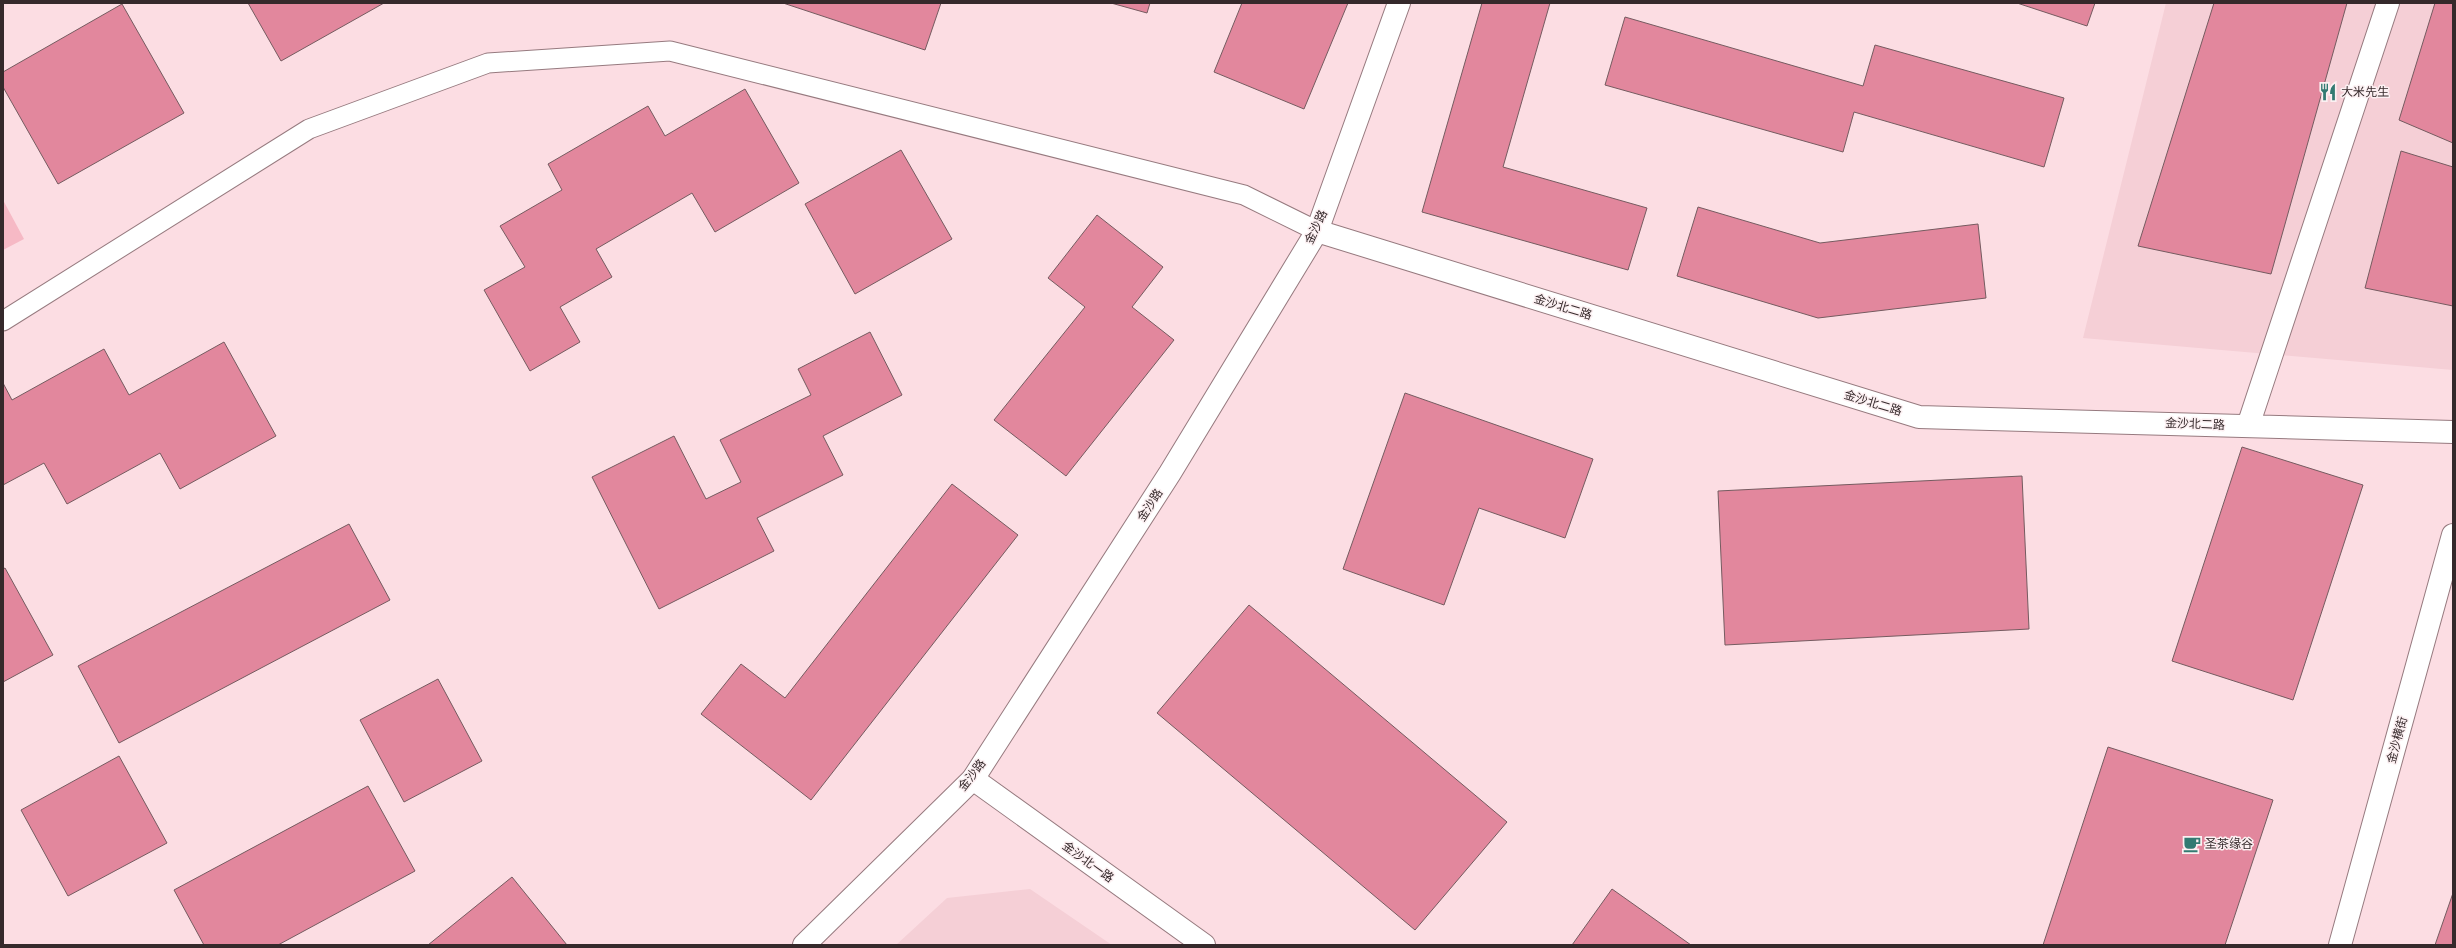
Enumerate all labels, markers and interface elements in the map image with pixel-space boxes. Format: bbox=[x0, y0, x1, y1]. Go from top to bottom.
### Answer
restaurant icon: 大米先生 bbox=[2318, 82, 2338, 102]
place label: 大米先生 bbox=[2341, 85, 2389, 99]
street label: 金沙路 bbox=[1302, 208, 1330, 246]
street label: 金沙北二路 bbox=[1532, 292, 1594, 322]
street label: 金沙北二路 bbox=[1842, 388, 1904, 418]
street label: 金沙北二路 bbox=[2165, 416, 2225, 432]
street label: 金沙路 bbox=[1134, 486, 1166, 524]
street label: 金沙横街 bbox=[2384, 715, 2410, 765]
street label: 金沙路 bbox=[955, 757, 989, 793]
cafe icon: 圣茶缘谷 bbox=[2182, 834, 2202, 854]
place label: 圣茶缘谷 bbox=[2205, 837, 2253, 851]
street label: 金沙北一路 bbox=[1060, 839, 1116, 885]

